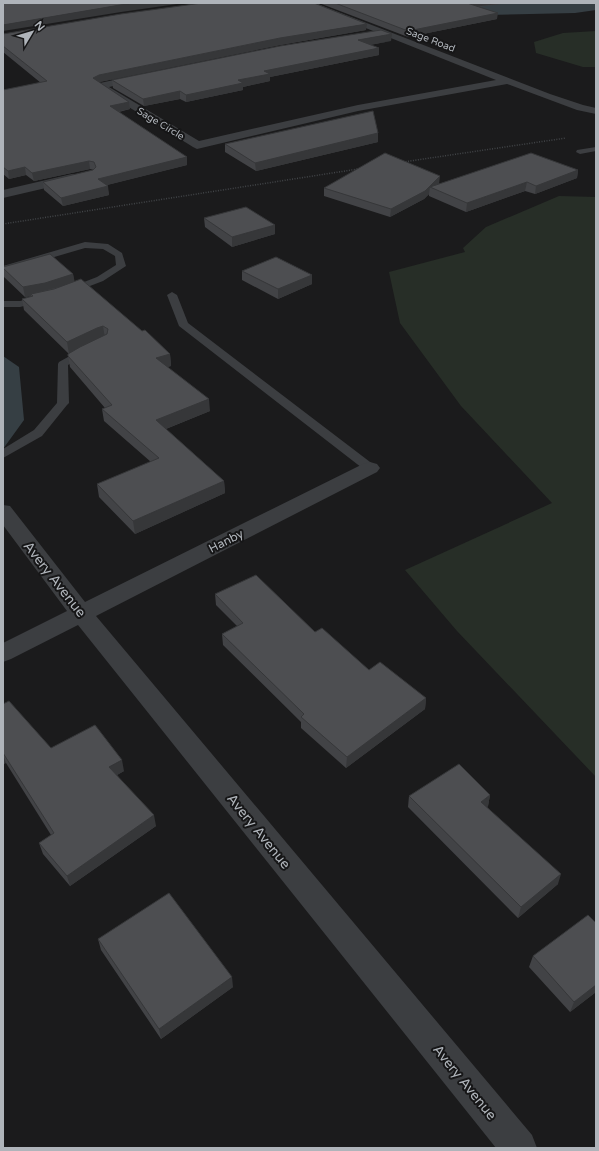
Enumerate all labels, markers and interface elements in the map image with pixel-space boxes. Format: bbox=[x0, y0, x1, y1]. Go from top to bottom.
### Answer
north arrow bbox=[12, 12, 52, 52]
text: N bbox=[32, 19, 47, 34]
street label: Sage Road bbox=[404, 25, 457, 55]
street label: Sage Circle bbox=[135, 105, 187, 143]
street label: Hanby bbox=[206, 526, 246, 556]
street label: Avery Avenue bbox=[20, 538, 90, 621]
street label: Avery Avenue bbox=[223, 790, 294, 872]
street label: Avery Avenue bbox=[429, 1041, 500, 1123]

